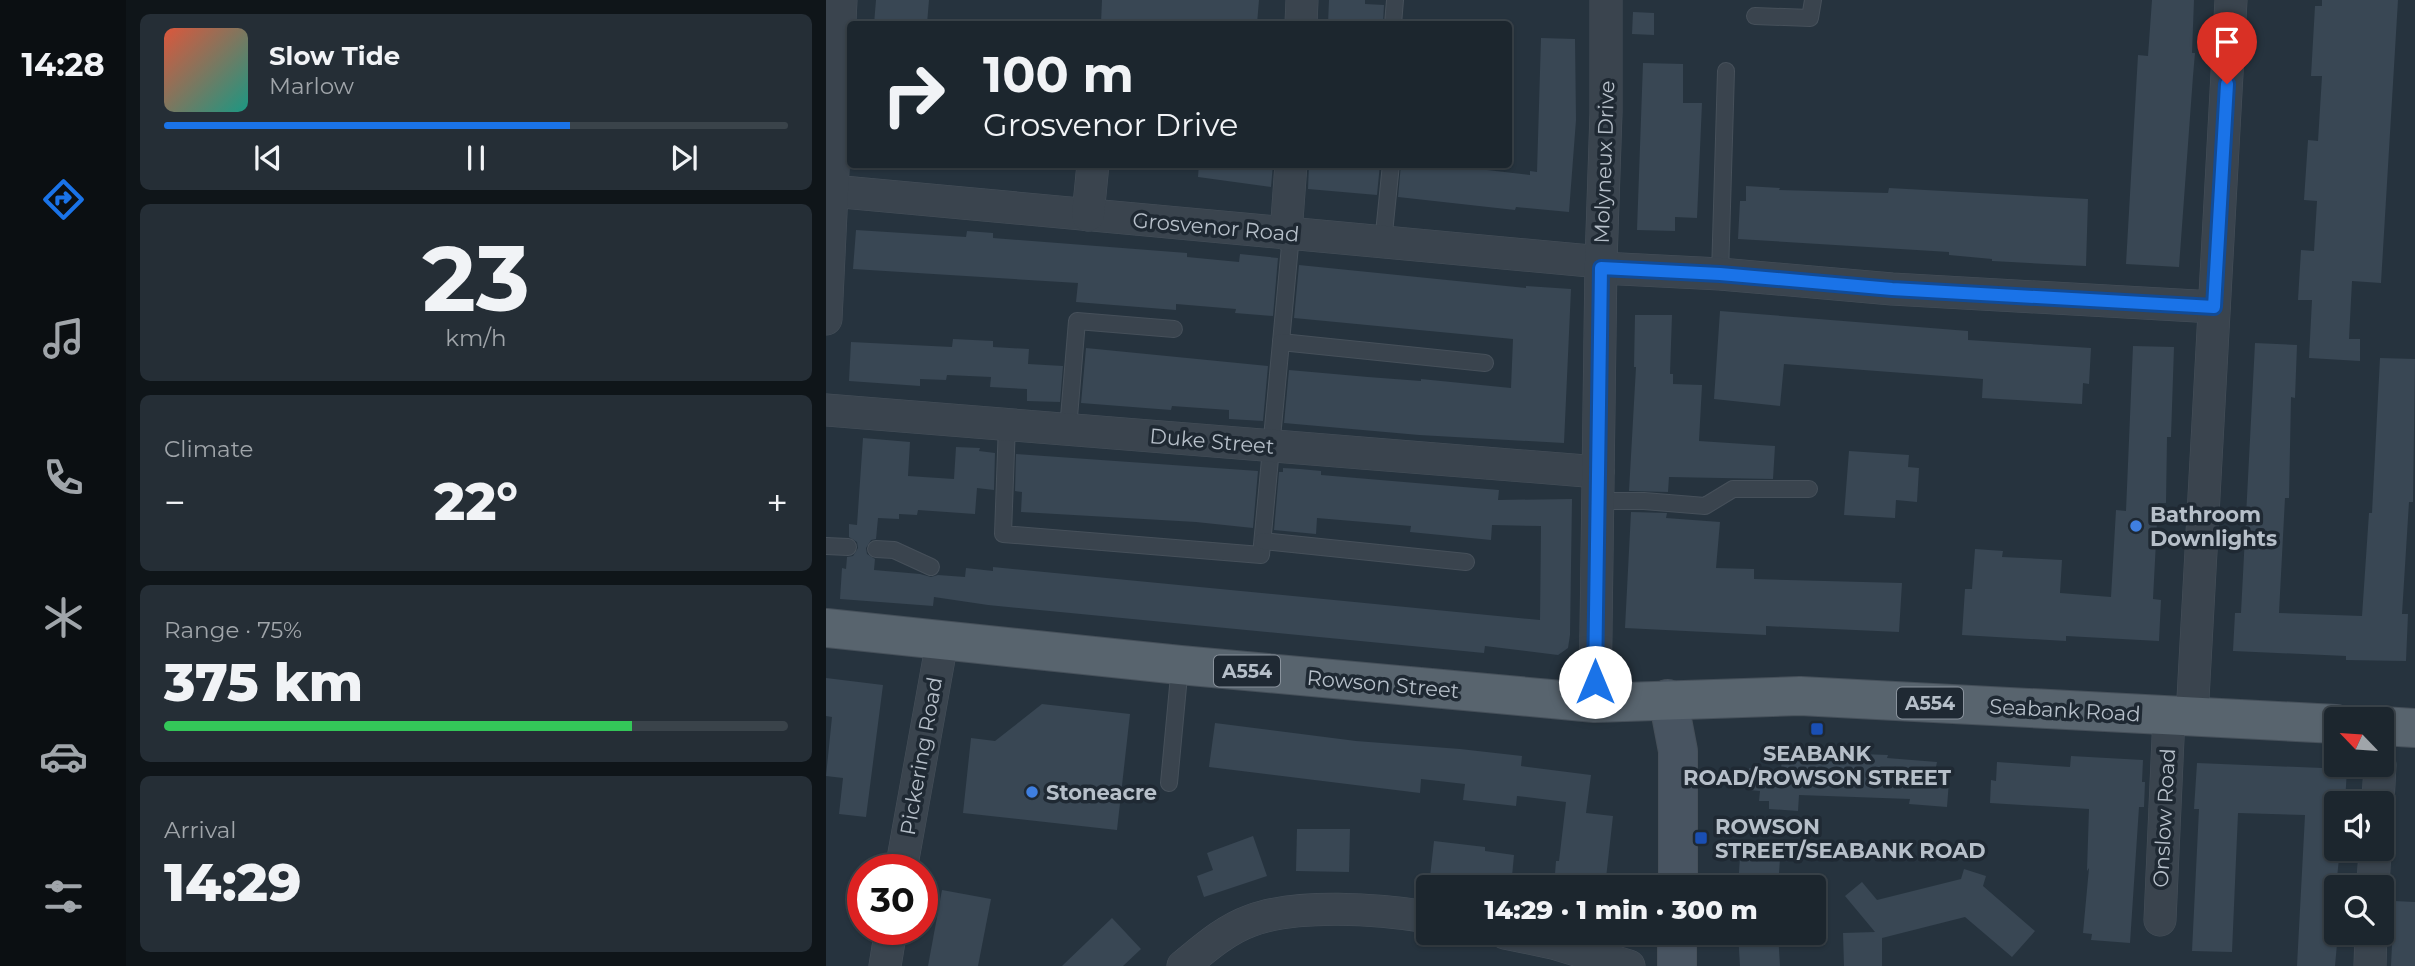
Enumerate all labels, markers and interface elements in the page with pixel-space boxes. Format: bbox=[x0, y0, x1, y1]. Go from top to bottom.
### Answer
pin bbox=[2197, 12.0, 2257, 84]
icon: arrive bbox=[2208, 23, 2246, 61]
text: Slow Tide bbox=[269, 40, 400, 72]
text: 14:28 bbox=[21, 45, 105, 84]
text: 100 m bbox=[983, 45, 1134, 104]
icon: right bbox=[868, 49, 959, 140]
text: Marlow bbox=[269, 72, 354, 100]
street label: Molyneux Drive bbox=[1589, 80, 1619, 244]
text: Grosvenor Drive bbox=[983, 105, 1238, 144]
icon: previous bbox=[249, 139, 287, 177]
icon: pause bbox=[457, 139, 495, 177]
icon: next bbox=[665, 139, 703, 177]
icon: directions bbox=[39, 175, 88, 224]
street label: Grosvenor Road bbox=[1131, 207, 1301, 247]
text: 23 bbox=[422, 223, 530, 334]
icon: music bbox=[39, 314, 88, 363]
text: km/h bbox=[445, 324, 507, 352]
street label: Duke Street bbox=[1149, 423, 1275, 459]
text: Climate bbox=[164, 435, 253, 463]
icon: phone bbox=[39, 453, 88, 502]
text: 22° bbox=[434, 470, 518, 533]
text: − bbox=[164, 479, 186, 526]
text: + bbox=[766, 479, 788, 526]
place label: Bathroom Downlights bbox=[2150, 502, 2277, 551]
marker: Bathroom Downlights bbox=[2128, 518, 2144, 534]
icon: climate bbox=[39, 593, 88, 642]
text: Range · 75% bbox=[164, 616, 302, 644]
position arrow bbox=[1558, 645, 1632, 719]
text: 375 km bbox=[164, 651, 363, 714]
road number: A554 bbox=[1214, 656, 1280, 686]
street label: Rowson Street bbox=[1306, 665, 1460, 703]
street label: Pickering Road bbox=[895, 675, 947, 837]
road number: A554 bbox=[1897, 688, 1963, 718]
street label: Seabank Road bbox=[1989, 694, 2141, 726]
north arrow bbox=[2324, 707, 2394, 777]
map controls bbox=[2324, 707, 2394, 945]
marker: SEABANK ROAD/ROWSON STREET bbox=[1809, 721, 1825, 737]
icon: car bbox=[39, 732, 88, 781]
place label: SEABANK ROAD/ROWSON STREET bbox=[1683, 741, 1951, 790]
street label: Onslow Road bbox=[2148, 748, 2180, 888]
place label: Stoneacre bbox=[1046, 780, 1157, 805]
marker: Stoneacre bbox=[1024, 784, 1040, 800]
button: sound bbox=[2324, 791, 2394, 861]
place label: ROWSON STREET/SEABANK ROAD bbox=[1715, 814, 1986, 863]
text: Arrival bbox=[164, 816, 237, 844]
marker: ROWSON STREET/SEABANK ROAD bbox=[1693, 830, 1709, 846]
text: 14:29 bbox=[164, 851, 302, 914]
speed limit sign: 30 bbox=[847, 854, 938, 945]
icon: filters bbox=[39, 872, 88, 921]
button: search bbox=[2324, 875, 2394, 945]
text: 14:29 · 1 min · 300 m bbox=[1484, 894, 1758, 926]

